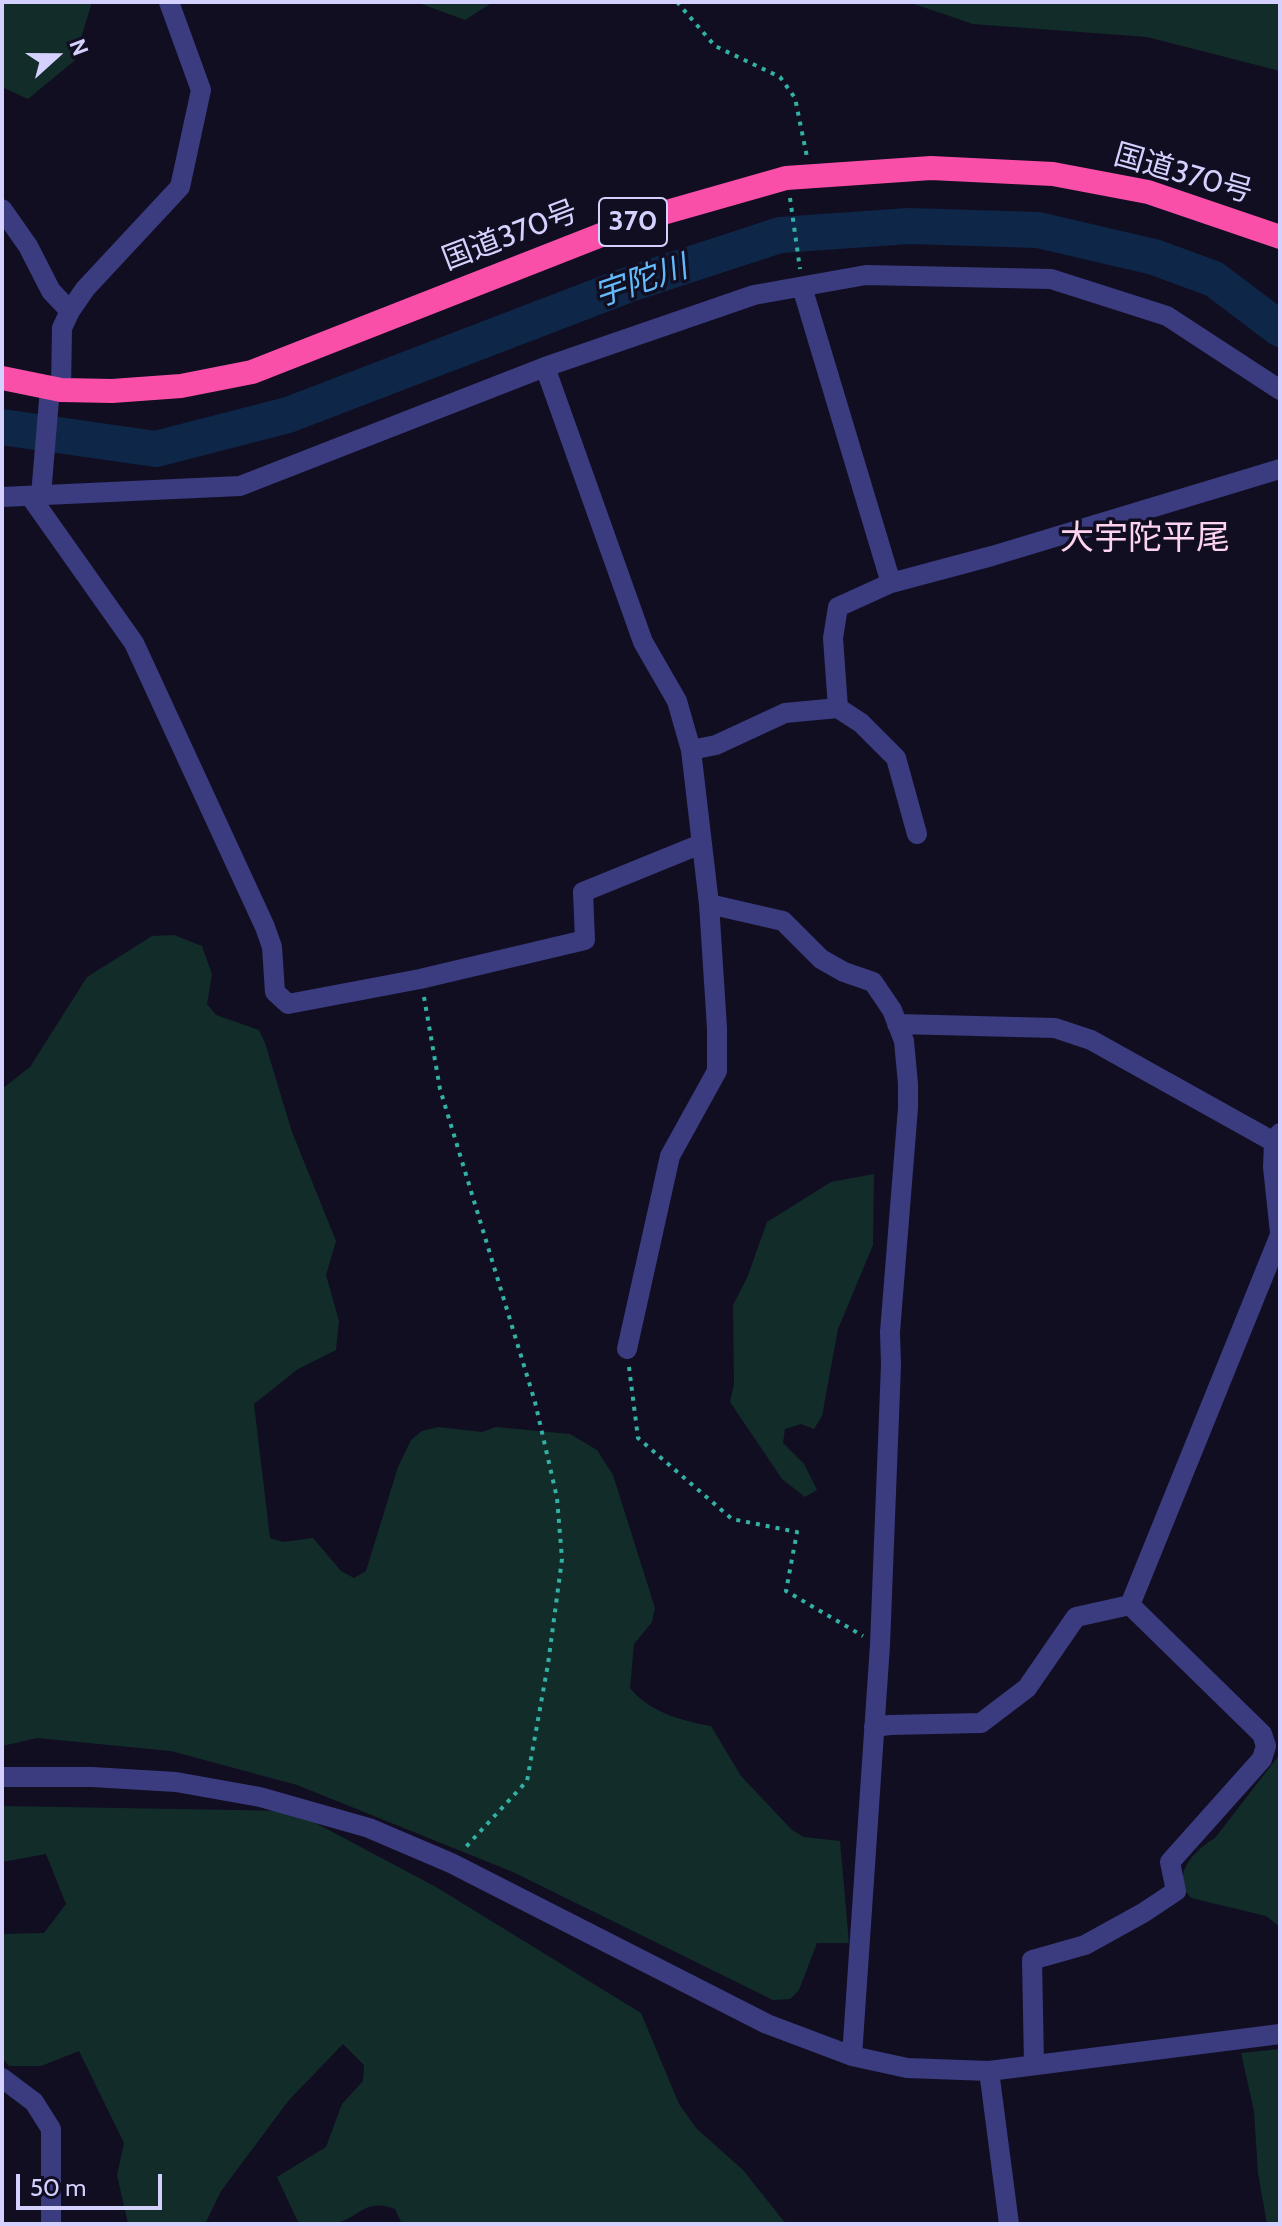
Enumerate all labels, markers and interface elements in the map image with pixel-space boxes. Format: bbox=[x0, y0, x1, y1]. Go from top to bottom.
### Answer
north arrow bbox=[16, 16, 96, 96]
text: N bbox=[63, 35, 94, 59]
street label: 国道370号 bbox=[1110, 137, 1256, 211]
street label: 国道370号 bbox=[437, 194, 583, 278]
road number: 370 bbox=[599, 198, 667, 246]
water label: 宇陀川 bbox=[589, 248, 693, 316]
district label: 大宇陀平尾 bbox=[1060, 519, 1230, 559]
scale bar bbox=[20, 2158, 166, 2208]
text: 50 m bbox=[30, 2173, 86, 2202]

